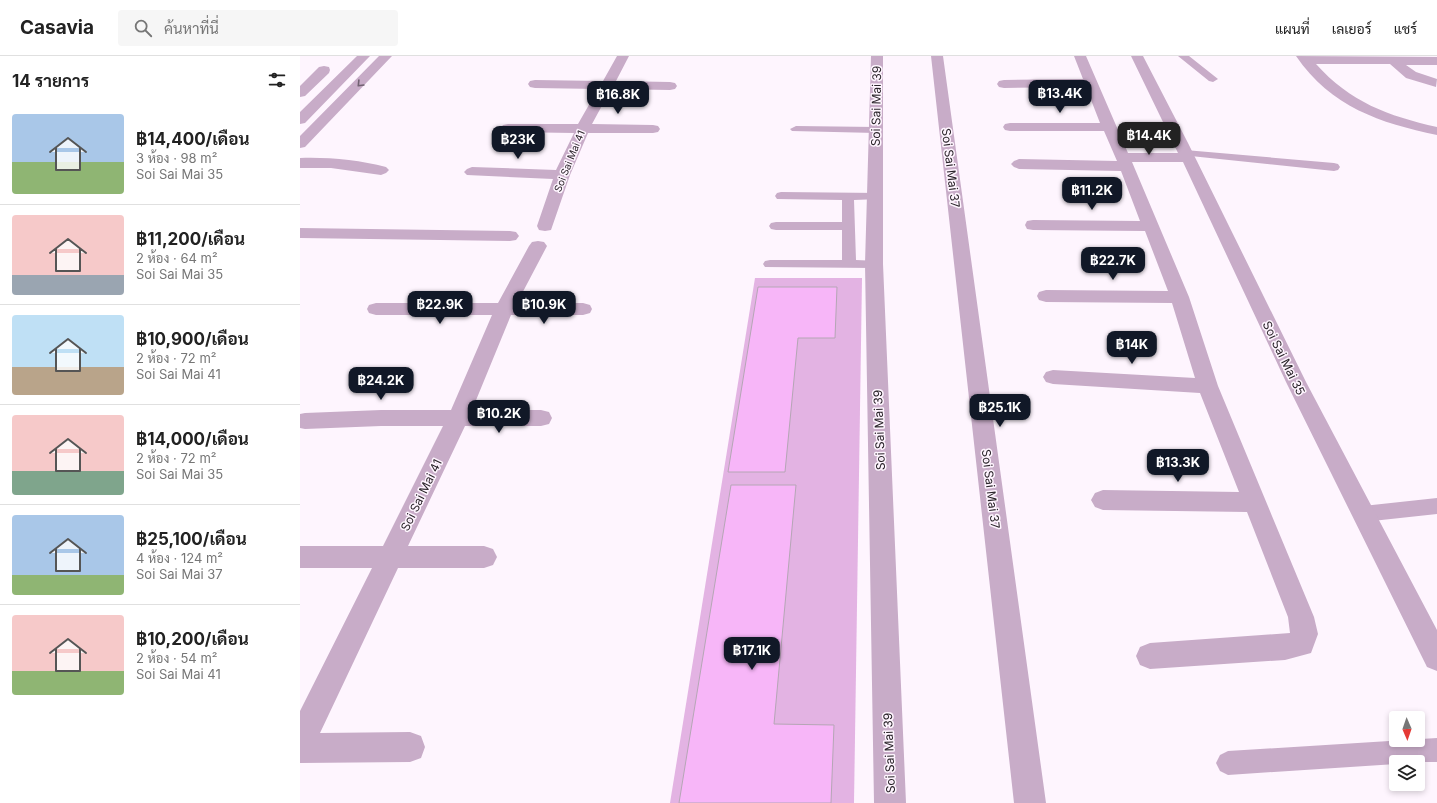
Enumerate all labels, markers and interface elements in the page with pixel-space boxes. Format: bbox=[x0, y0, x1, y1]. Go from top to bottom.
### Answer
search box bbox=[118, 10, 398, 46]
text: Casavia bbox=[20, 16, 94, 39]
icon: search bbox=[132, 17, 154, 39]
text: ค้นหาที่นี่ bbox=[164, 19, 219, 38]
text: แผนที่ bbox=[1275, 20, 1310, 37]
text: เลเยอร์ bbox=[1332, 20, 1372, 37]
text: แชร์ bbox=[1394, 20, 1417, 37]
street label: Soi Sai Mai 39 bbox=[868, 66, 884, 146]
icon: filters bbox=[266, 69, 288, 91]
text: 14 รายการ bbox=[12, 71, 89, 91]
one-way arrow bbox=[357, 79, 364, 87]
pin: ฿13.4K bbox=[1027, 80, 1093, 114]
pin: ฿16.8K bbox=[585, 81, 651, 115]
text: ฿13.4K bbox=[1038, 85, 1082, 101]
text: ฿16.8K bbox=[596, 86, 640, 102]
pin: ฿14.4K bbox=[1116, 122, 1182, 156]
pin: ฿23K bbox=[494, 126, 542, 160]
street label: Soi Sai Mai 37 bbox=[939, 127, 963, 209]
text: ฿14.4K bbox=[1126, 127, 1172, 143]
text: ฿14,400/เดือน bbox=[136, 129, 249, 149]
street label: Soi Sai Mai 41 bbox=[551, 129, 587, 193]
icon: home bbox=[44, 130, 92, 178]
text: ฿23K bbox=[501, 131, 535, 147]
text: 3 ห้อง · 98 m² bbox=[136, 150, 217, 166]
text: Soi Sai Mai 35 bbox=[136, 166, 223, 182]
pin: ฿11.2K bbox=[1059, 177, 1125, 211]
text: ฿11.2K bbox=[1071, 182, 1113, 198]
text: ฿11,200/เดือน bbox=[136, 229, 245, 249]
icon: home bbox=[44, 231, 92, 279]
pin: ฿22.7K bbox=[1080, 247, 1146, 281]
text: 2 ห้อง · 64 m² bbox=[136, 250, 218, 266]
text: ฿22.7K bbox=[1090, 252, 1136, 268]
text: Soi Sai Mai 35 bbox=[136, 266, 223, 282]
pin: ฿22.9K bbox=[407, 291, 473, 325]
pin: ฿10.9K bbox=[511, 291, 577, 325]
text: ฿22.9K bbox=[417, 296, 463, 312]
text: ฿10.9K bbox=[522, 296, 566, 312]
street label: Soi Sai Mai 35 bbox=[1260, 319, 1308, 397]
text: ฿10,900/เดือน bbox=[136, 329, 249, 349]
icon: home bbox=[44, 331, 92, 379]
pin: ฿14K bbox=[1108, 331, 1156, 365]
text: ฿14K bbox=[1116, 336, 1148, 352]
text: 2 ห้อง · 72 m² bbox=[136, 350, 217, 366]
text: Soi Sai Mai 41 bbox=[136, 366, 221, 382]
pin: ฿24.2K bbox=[348, 367, 414, 401]
text: ฿24.2K bbox=[358, 372, 404, 388]
street label: Soi Sai Mai 39 bbox=[870, 389, 888, 471]
pin: ฿25.1K bbox=[967, 394, 1033, 428]
text: ฿25.1K bbox=[979, 399, 1021, 415]
pin: ฿10.2K bbox=[466, 400, 532, 434]
text: ฿10.2K bbox=[477, 405, 521, 421]
text: ฿14,000/เดือน bbox=[136, 429, 249, 449]
icon: home bbox=[44, 431, 92, 479]
street label: Soi Sai Mai 37 bbox=[979, 448, 1003, 530]
pin: ฿13.3K bbox=[1145, 449, 1211, 483]
text: 2 ห้อง · 72 m² bbox=[136, 450, 217, 466]
text: ฿13.3K bbox=[1156, 454, 1200, 470]
street label: Soi Sai Mai 41 bbox=[397, 457, 445, 533]
text: Soi Sai Mai 35 bbox=[136, 466, 223, 482]
text: ฿25,100/เดือน bbox=[136, 529, 247, 549]
icon: home bbox=[44, 531, 92, 579]
text: 4 ห้อง · 124 m² bbox=[136, 550, 223, 566]
text: Soi Sai Mai 37 bbox=[136, 566, 223, 582]
text: ฿10,200/เดือน bbox=[136, 629, 249, 649]
icon: home bbox=[44, 631, 92, 679]
pin: ฿17.1K bbox=[719, 637, 785, 671]
text: ฿17.1K bbox=[733, 642, 771, 658]
text: 2 ห้อง · 54 m² bbox=[136, 650, 218, 666]
text: Soi Sai Mai 41 bbox=[136, 666, 221, 682]
north arrow bbox=[1389, 711, 1425, 747]
map controls bbox=[1389, 711, 1425, 791]
street label: Soi Sai Mai 39 bbox=[880, 712, 898, 794]
button: layers bbox=[1389, 755, 1425, 791]

